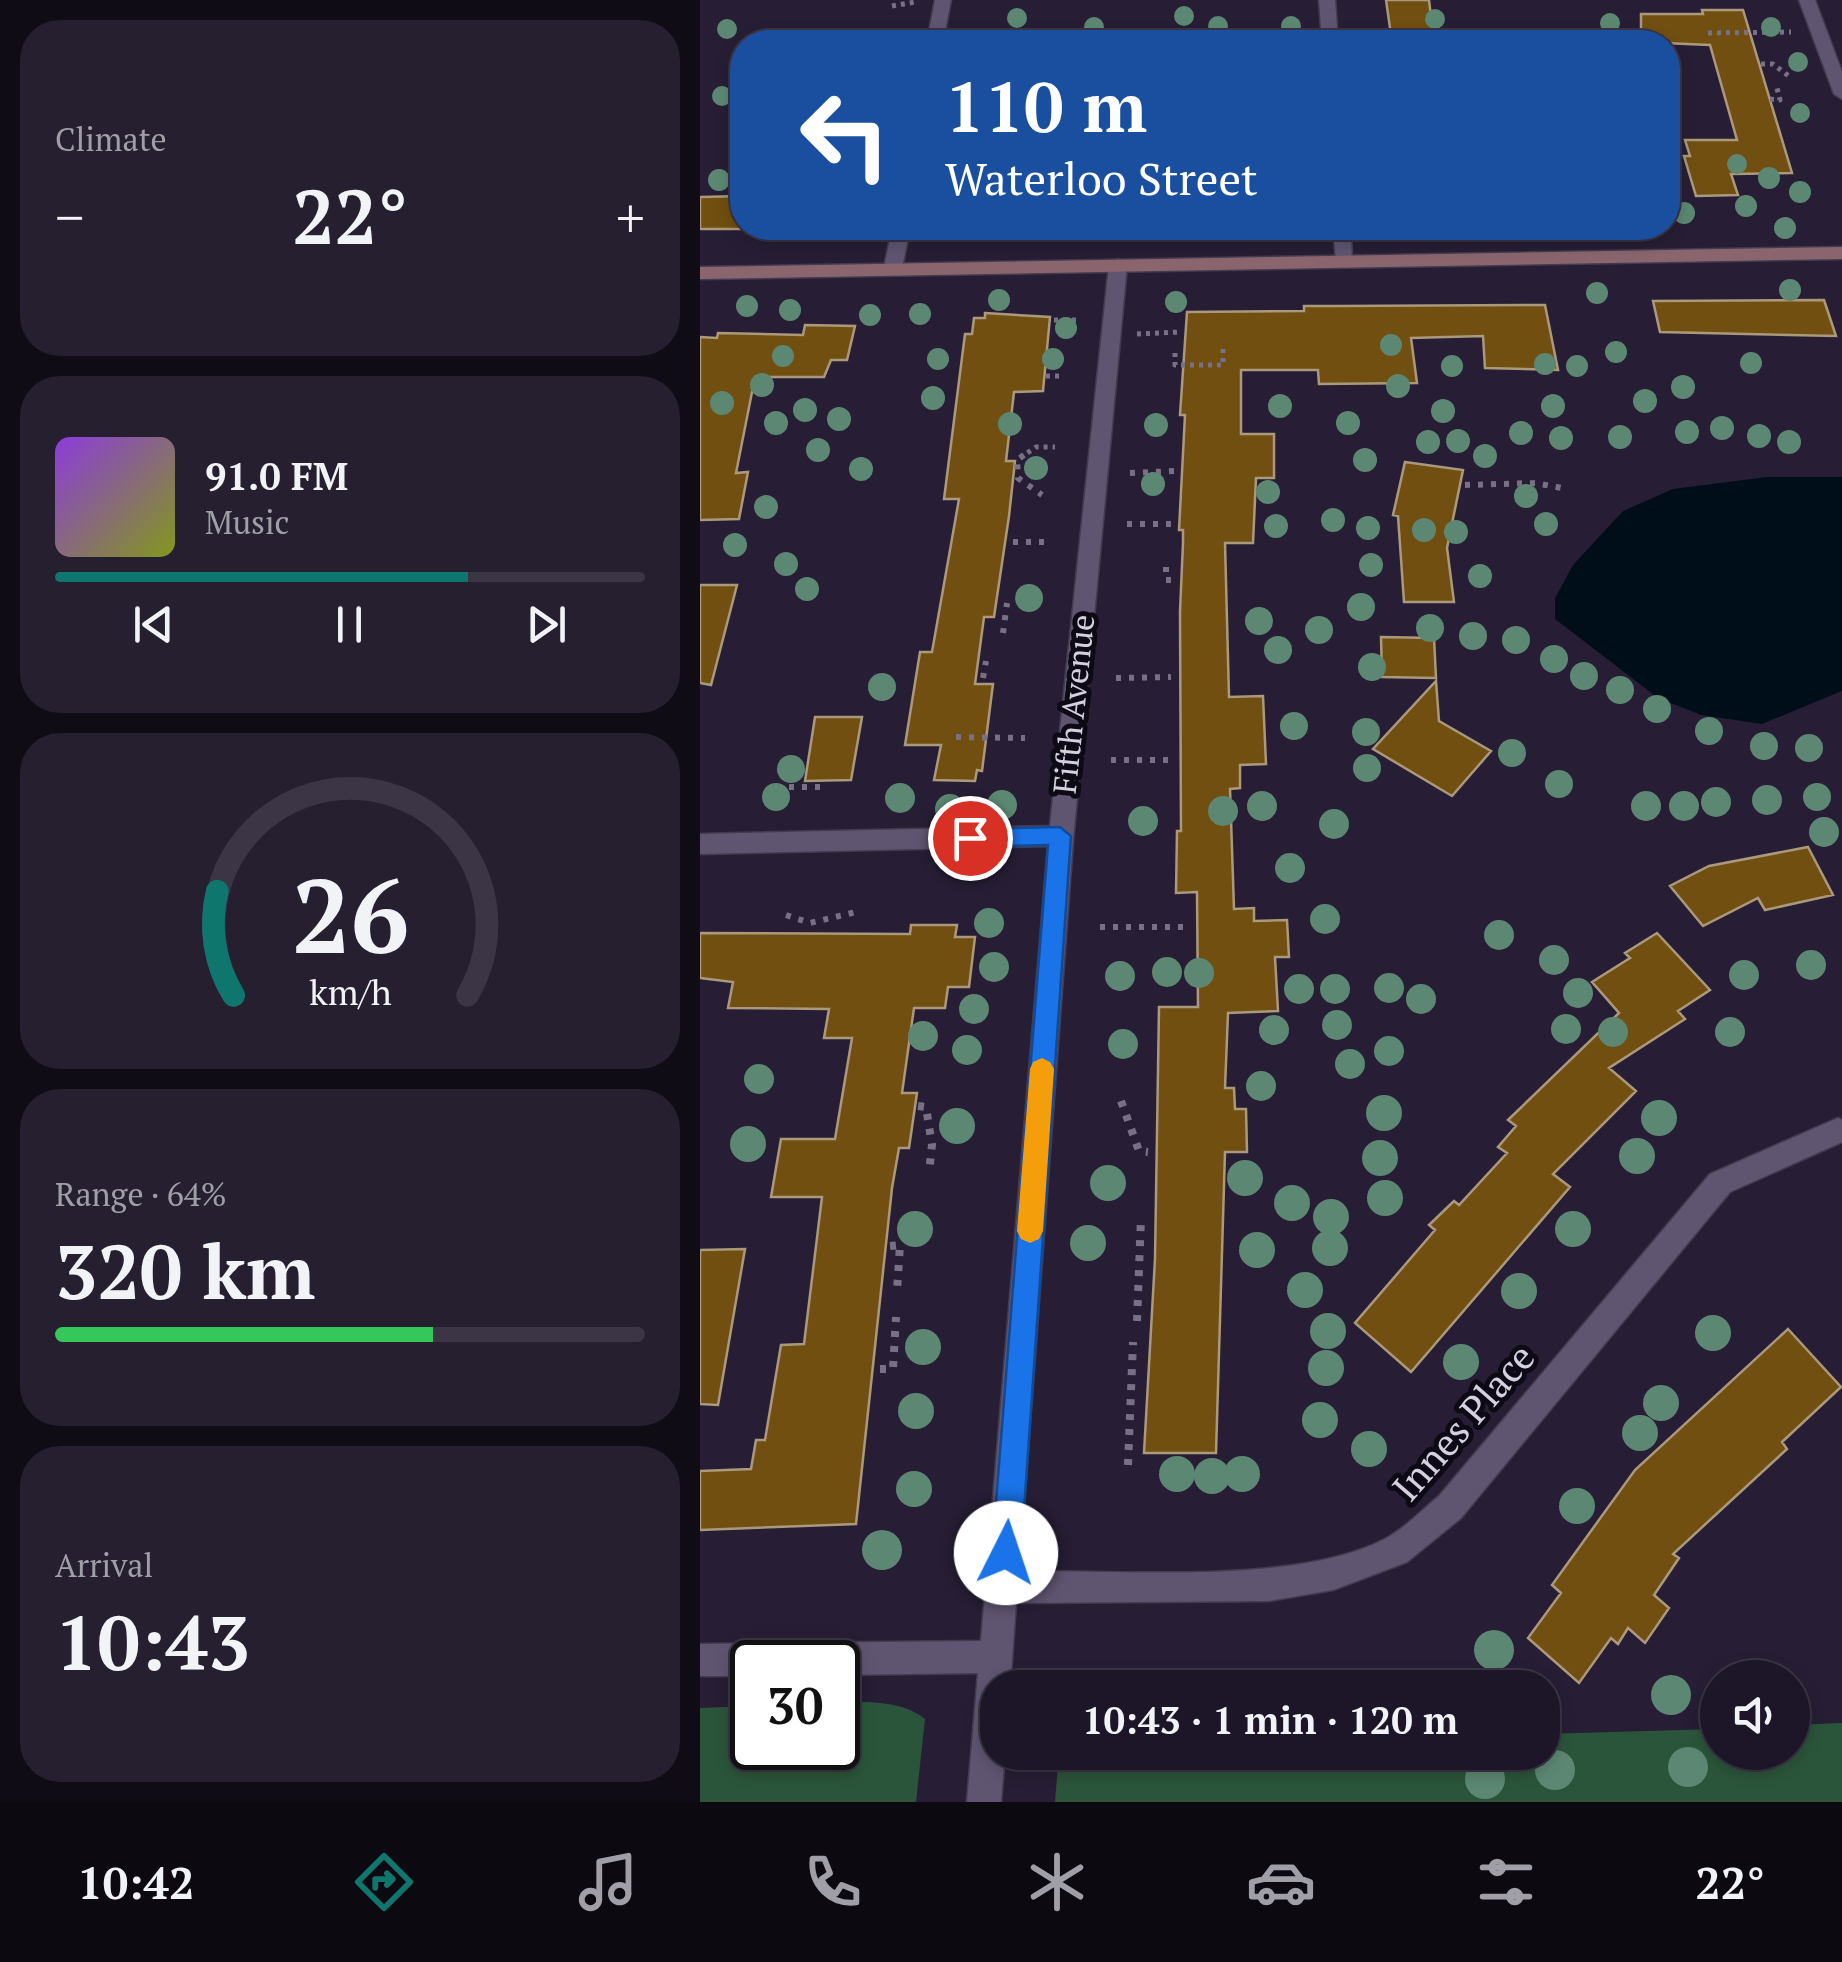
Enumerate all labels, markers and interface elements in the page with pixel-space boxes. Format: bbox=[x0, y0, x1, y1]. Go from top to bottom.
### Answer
text: 110 m bbox=[945, 59, 1147, 152]
icon: left bbox=[780, 70, 910, 200]
text: Climate bbox=[55, 118, 167, 160]
text: Waterloo Street bbox=[945, 148, 1258, 208]
text: 22° bbox=[292, 166, 408, 265]
text: − bbox=[55, 180, 84, 253]
text: + bbox=[616, 180, 645, 253]
text: 91.0 FM bbox=[205, 451, 348, 501]
text: Music bbox=[205, 501, 290, 543]
icon: previous bbox=[126, 597, 181, 652]
icon: pause bbox=[322, 597, 377, 652]
icon: next bbox=[519, 597, 574, 652]
street label: Fifth Avenue bbox=[1043, 612, 1103, 796]
pin bbox=[928, 796, 1013, 881]
icon: arrive bbox=[943, 811, 998, 866]
text: 26 bbox=[291, 845, 409, 983]
text: km/h bbox=[309, 968, 391, 1015]
text: Range · 64% bbox=[55, 1173, 227, 1215]
text: 320 km bbox=[55, 1221, 315, 1320]
street label: Innes Place bbox=[1381, 1333, 1545, 1511]
position arrow bbox=[954, 1501, 1058, 1605]
text: Arrival bbox=[55, 1544, 153, 1586]
text: 10:43 bbox=[55, 1592, 250, 1691]
speed limit sign: 30 bbox=[730, 1640, 860, 1770]
map controls bbox=[1700, 1660, 1810, 1770]
button: sound bbox=[1700, 1660, 1810, 1770]
text: 10:43 · 1 min · 120 m bbox=[1082, 1695, 1458, 1745]
icon: directions bbox=[349, 1847, 419, 1917]
icon: music bbox=[573, 1847, 643, 1917]
icon: phone bbox=[798, 1847, 868, 1917]
icon: climate bbox=[1022, 1847, 1092, 1917]
icon: car bbox=[1246, 1847, 1316, 1917]
icon: filters bbox=[1471, 1847, 1541, 1917]
text: 10:42 bbox=[77, 1852, 194, 1912]
text: 22° bbox=[1695, 1852, 1765, 1912]

